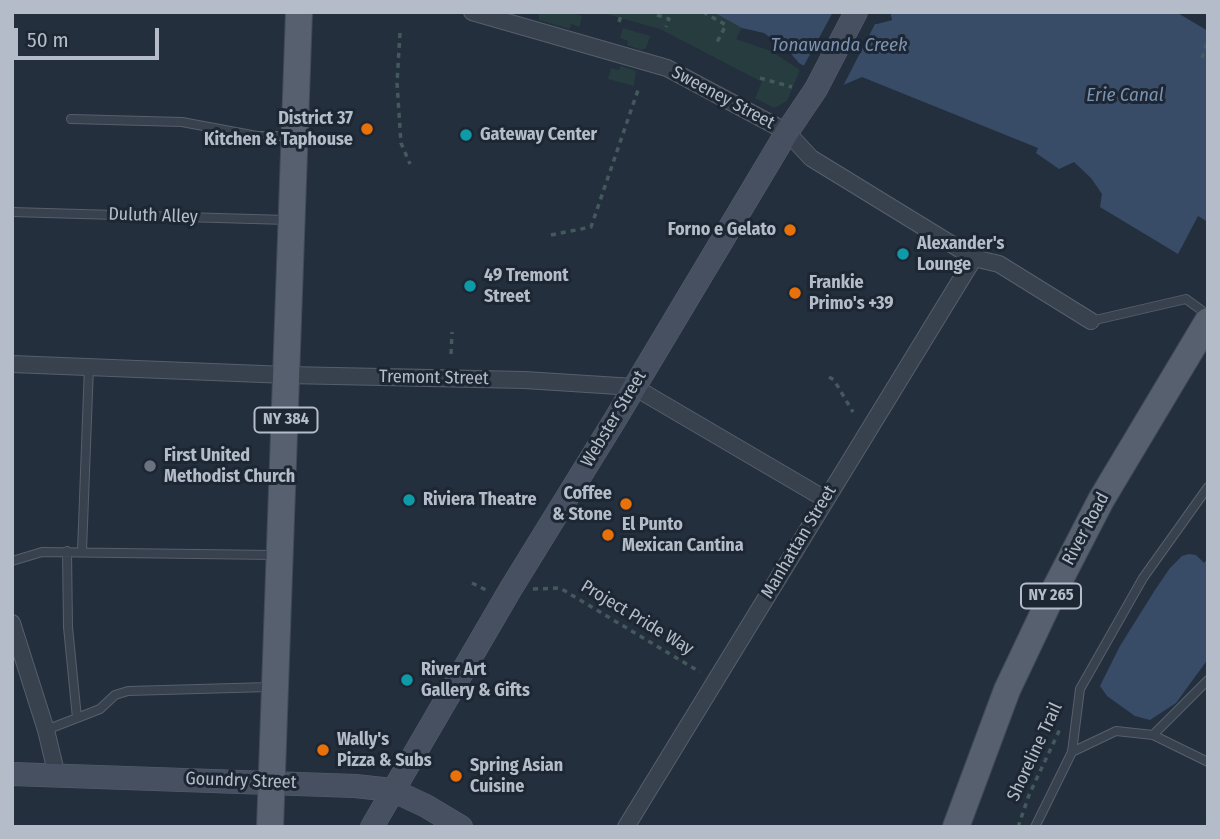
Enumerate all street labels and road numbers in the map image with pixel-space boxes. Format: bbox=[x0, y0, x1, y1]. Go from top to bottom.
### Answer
street label: Sweeney Street bbox=[668, 62, 778, 134]
street label: Duluth Alley bbox=[108, 204, 198, 228]
street label: Tremont Street bbox=[379, 366, 489, 390]
street label: Webster Street bbox=[577, 367, 651, 471]
road number: NY 384 bbox=[254, 408, 318, 432]
street label: Manhattan Street bbox=[757, 482, 841, 602]
street label: River Road bbox=[1058, 489, 1114, 569]
street label: Project Pride Way bbox=[577, 576, 697, 660]
road number: NY 265 bbox=[1021, 583, 1081, 608]
street label: Shoreline Trail bbox=[1003, 699, 1067, 805]
street label: Goundry Street bbox=[185, 768, 297, 794]

